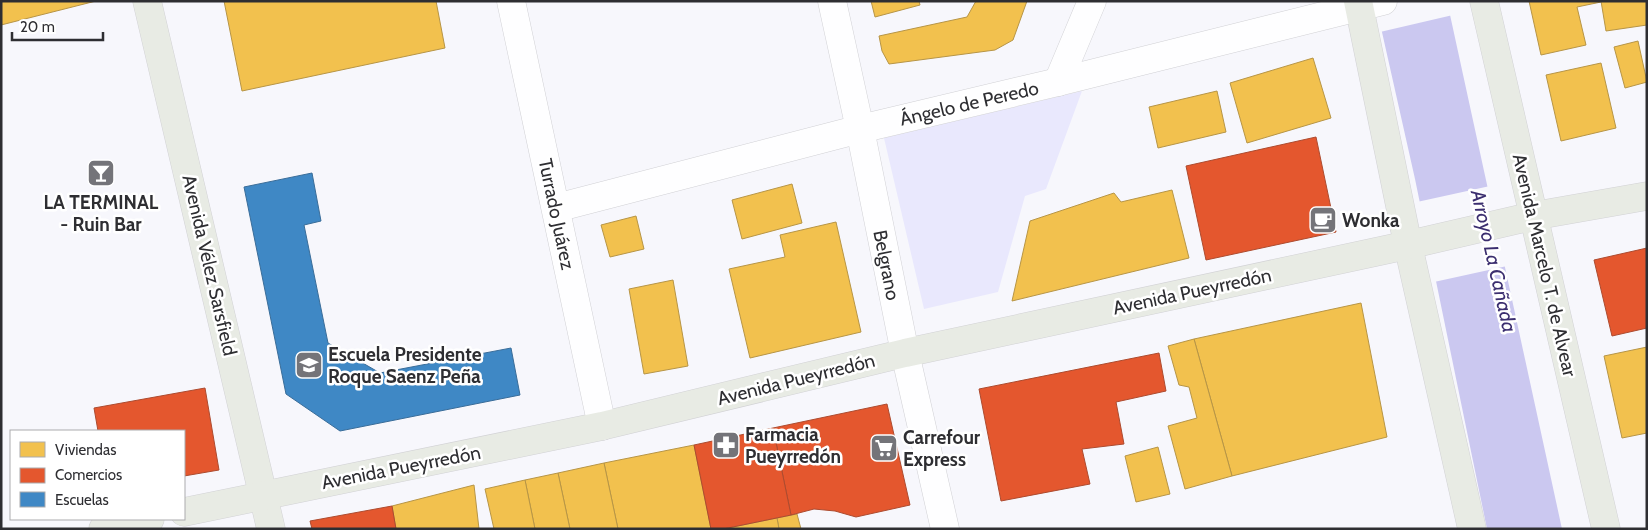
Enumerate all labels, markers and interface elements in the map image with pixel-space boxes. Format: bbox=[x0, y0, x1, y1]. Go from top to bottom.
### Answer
scale bar bbox=[12, 10, 104, 42]
text: 20 m bbox=[20, 18, 55, 36]
street label: Ángelo de Peredo bbox=[897, 75, 1041, 131]
street label: Avenida Marcelo T. de Alvear bbox=[1508, 151, 1581, 379]
street label: Turrado Juárez bbox=[534, 157, 580, 272]
bar icon: LA TERMINAL - Ruin Bar bbox=[86, 158, 116, 188]
street label: Avenida Vélez Sarsfield bbox=[177, 172, 242, 358]
water label: Arroyo La Cañada bbox=[1466, 186, 1522, 335]
place label: LA TERMINAL - Ruin Bar bbox=[44, 191, 159, 236]
cafe icon: Wonka bbox=[1308, 205, 1338, 235]
place label: Wonka bbox=[1342, 209, 1400, 232]
street label: Belgrano bbox=[868, 228, 905, 302]
street label: Avenida Pueyrredón bbox=[1111, 263, 1274, 320]
place label: Escuela Presidente Roque Saenz Peña bbox=[328, 343, 482, 388]
street label: Avenida Pueyrredón bbox=[715, 349, 877, 410]
school or university icon: Escuela Presidente Roque Saenz Peña bbox=[294, 350, 324, 380]
place label: Farmacia Pueyrredón bbox=[745, 423, 841, 468]
place label: Carrefour Express bbox=[903, 426, 981, 471]
legend bbox=[10, 430, 185, 520]
pharmacy icon: Farmacia Pueyrredón bbox=[711, 430, 741, 460]
supermarket icon: Carrefour Express bbox=[869, 433, 899, 463]
text: Viviendas bbox=[55, 441, 116, 459]
street label: Avenida Pueyrredón bbox=[320, 441, 483, 494]
text: Comercios bbox=[55, 466, 122, 484]
text: Escuelas bbox=[55, 491, 109, 509]

